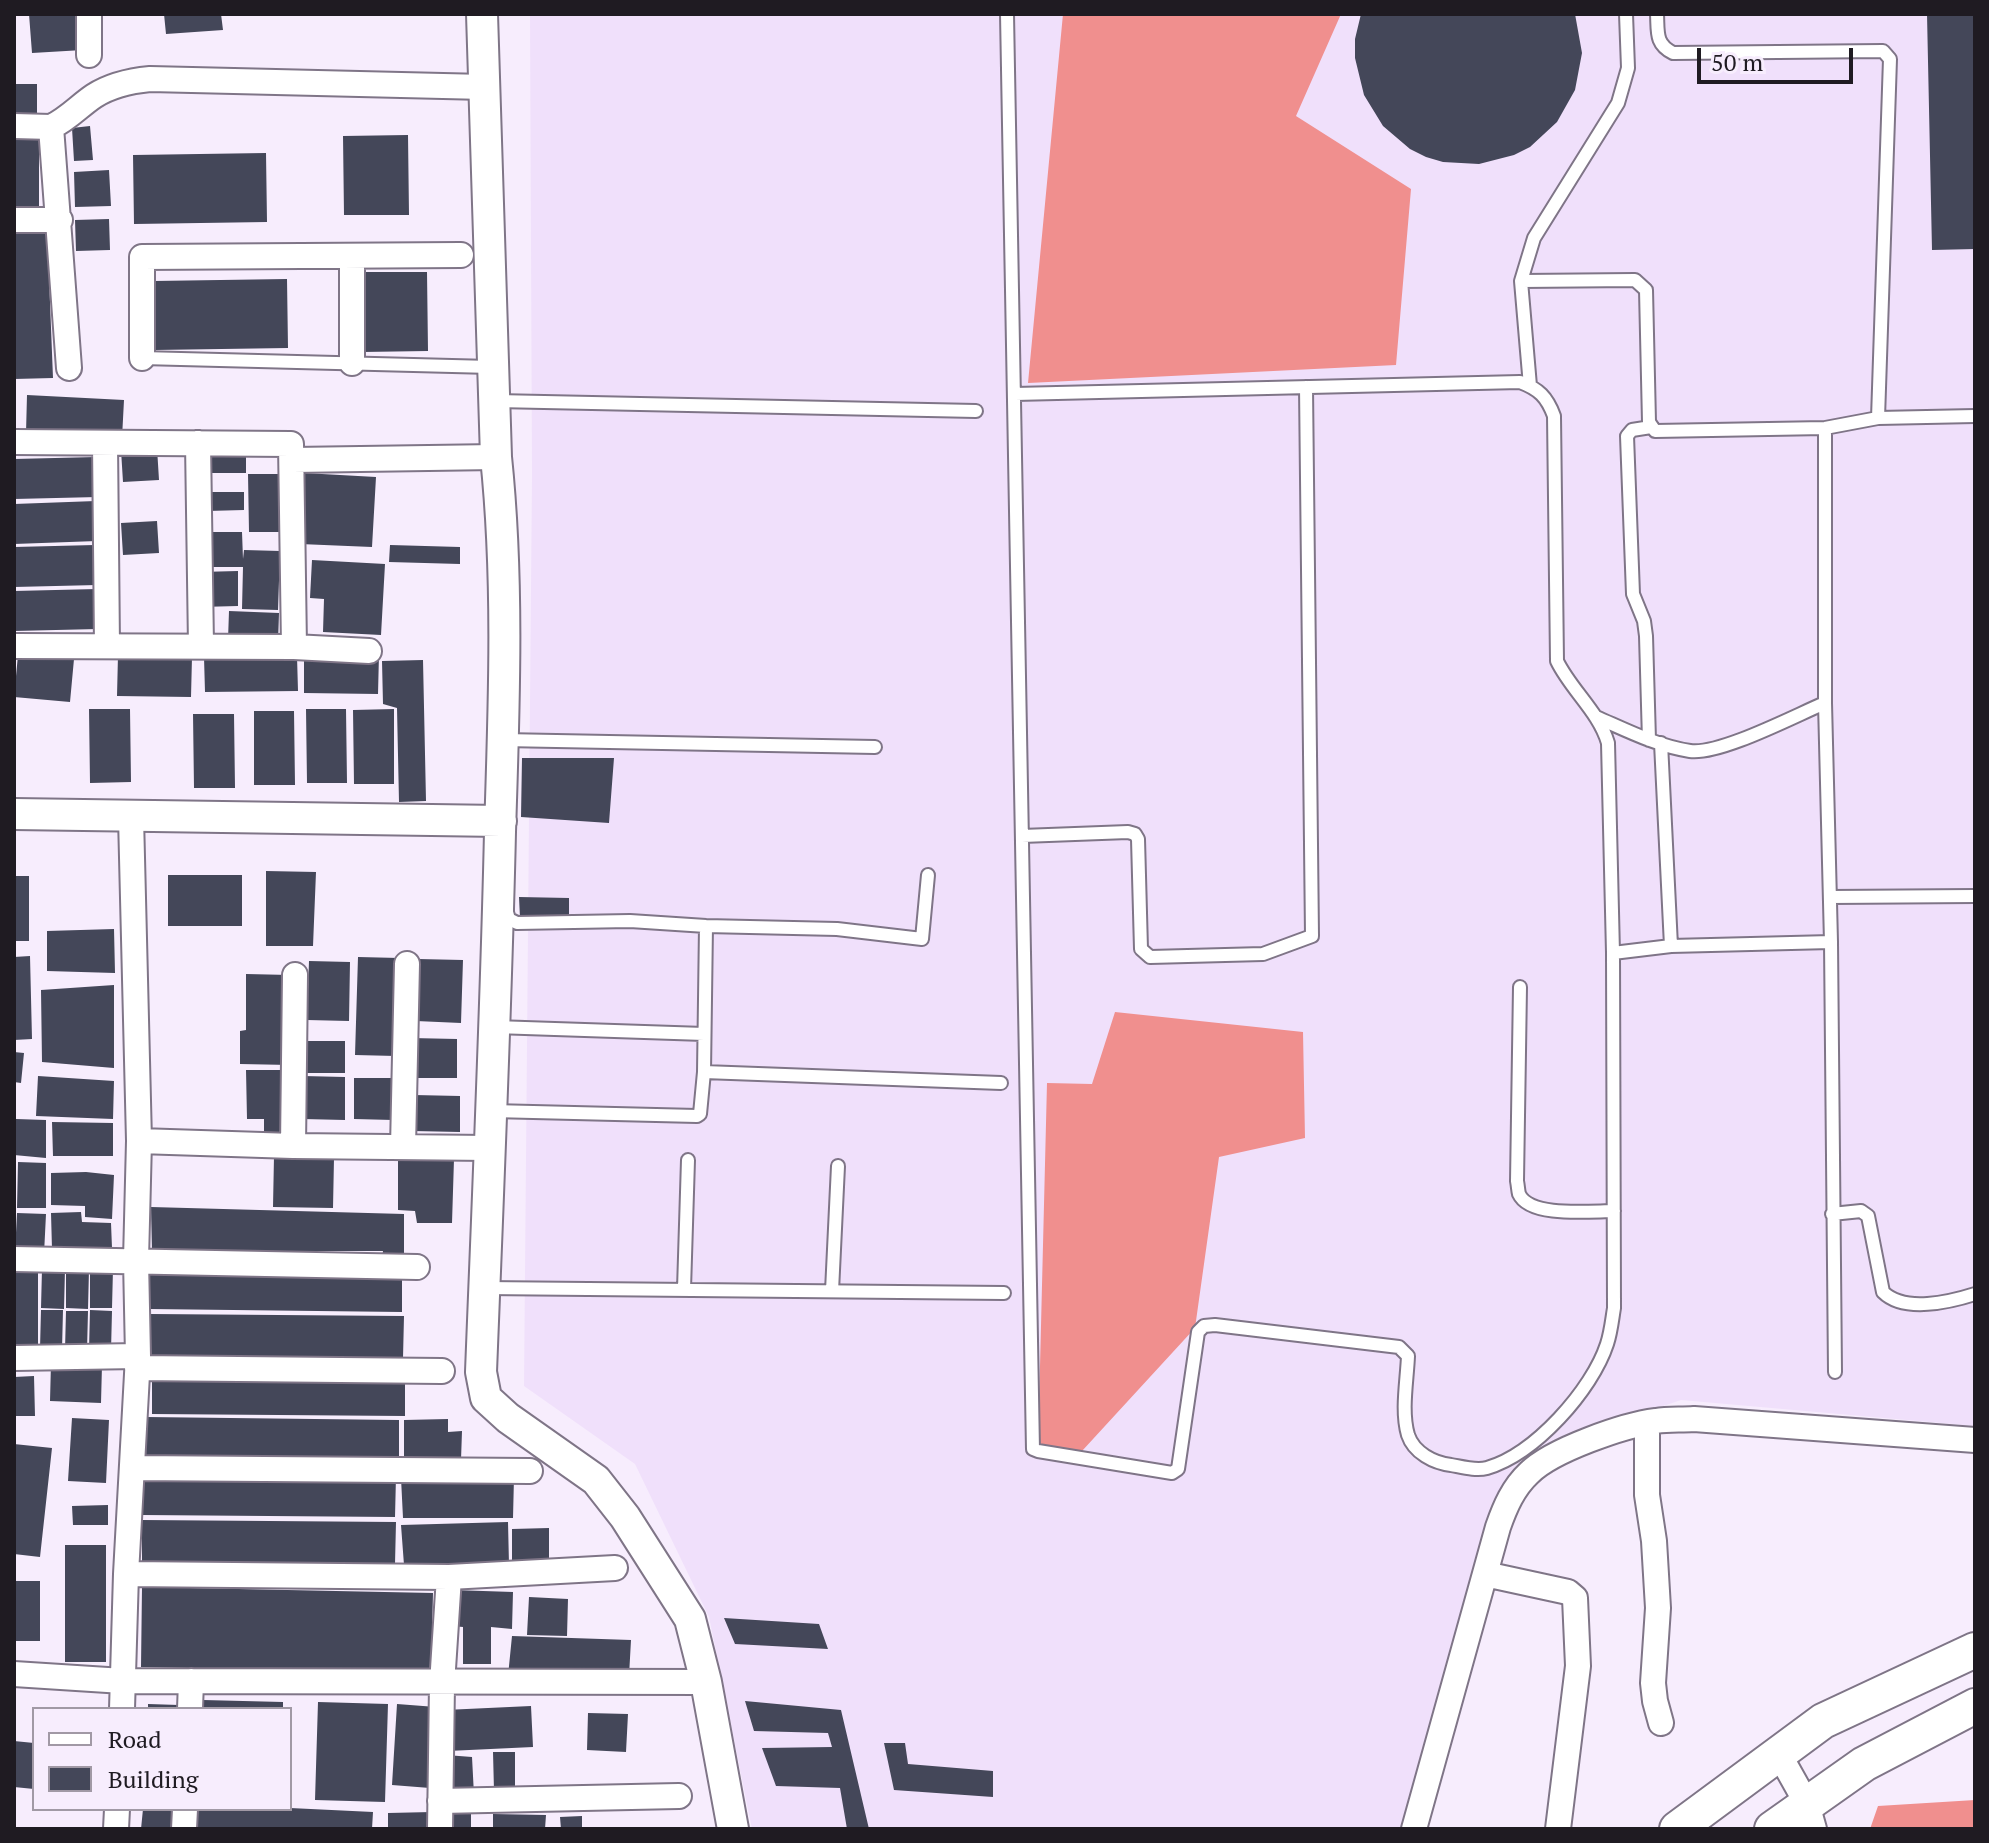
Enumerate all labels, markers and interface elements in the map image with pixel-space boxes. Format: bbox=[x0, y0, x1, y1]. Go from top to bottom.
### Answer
scale bar bbox=[1701, 32, 1857, 82]
text: 50 m bbox=[1711, 46, 1763, 78]
legend bbox=[32, 1707, 292, 1811]
text: Road bbox=[108, 1723, 162, 1755]
text: Building bbox=[108, 1763, 198, 1795]

